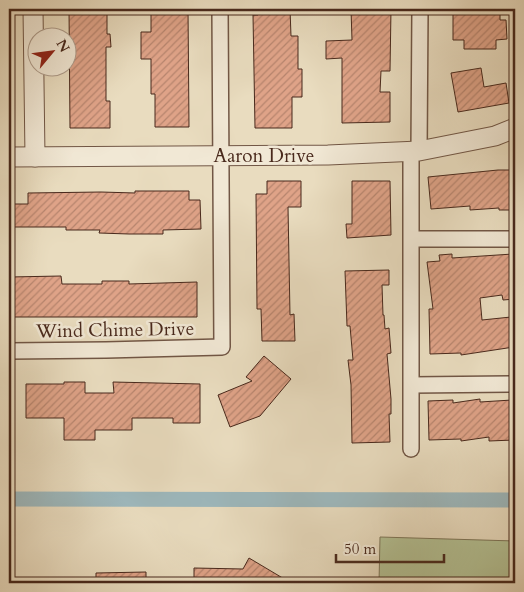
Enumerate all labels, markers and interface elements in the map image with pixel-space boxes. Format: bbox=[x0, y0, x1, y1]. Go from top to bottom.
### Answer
north arrow bbox=[28, 28, 78, 78]
text: N bbox=[52, 36, 74, 56]
street label: Aaron Drive bbox=[214, 143, 314, 169]
street label: Wind Chime Drive bbox=[35, 316, 194, 344]
scale bar bbox=[336, 532, 444, 564]
text: 50 m bbox=[344, 539, 376, 559]

